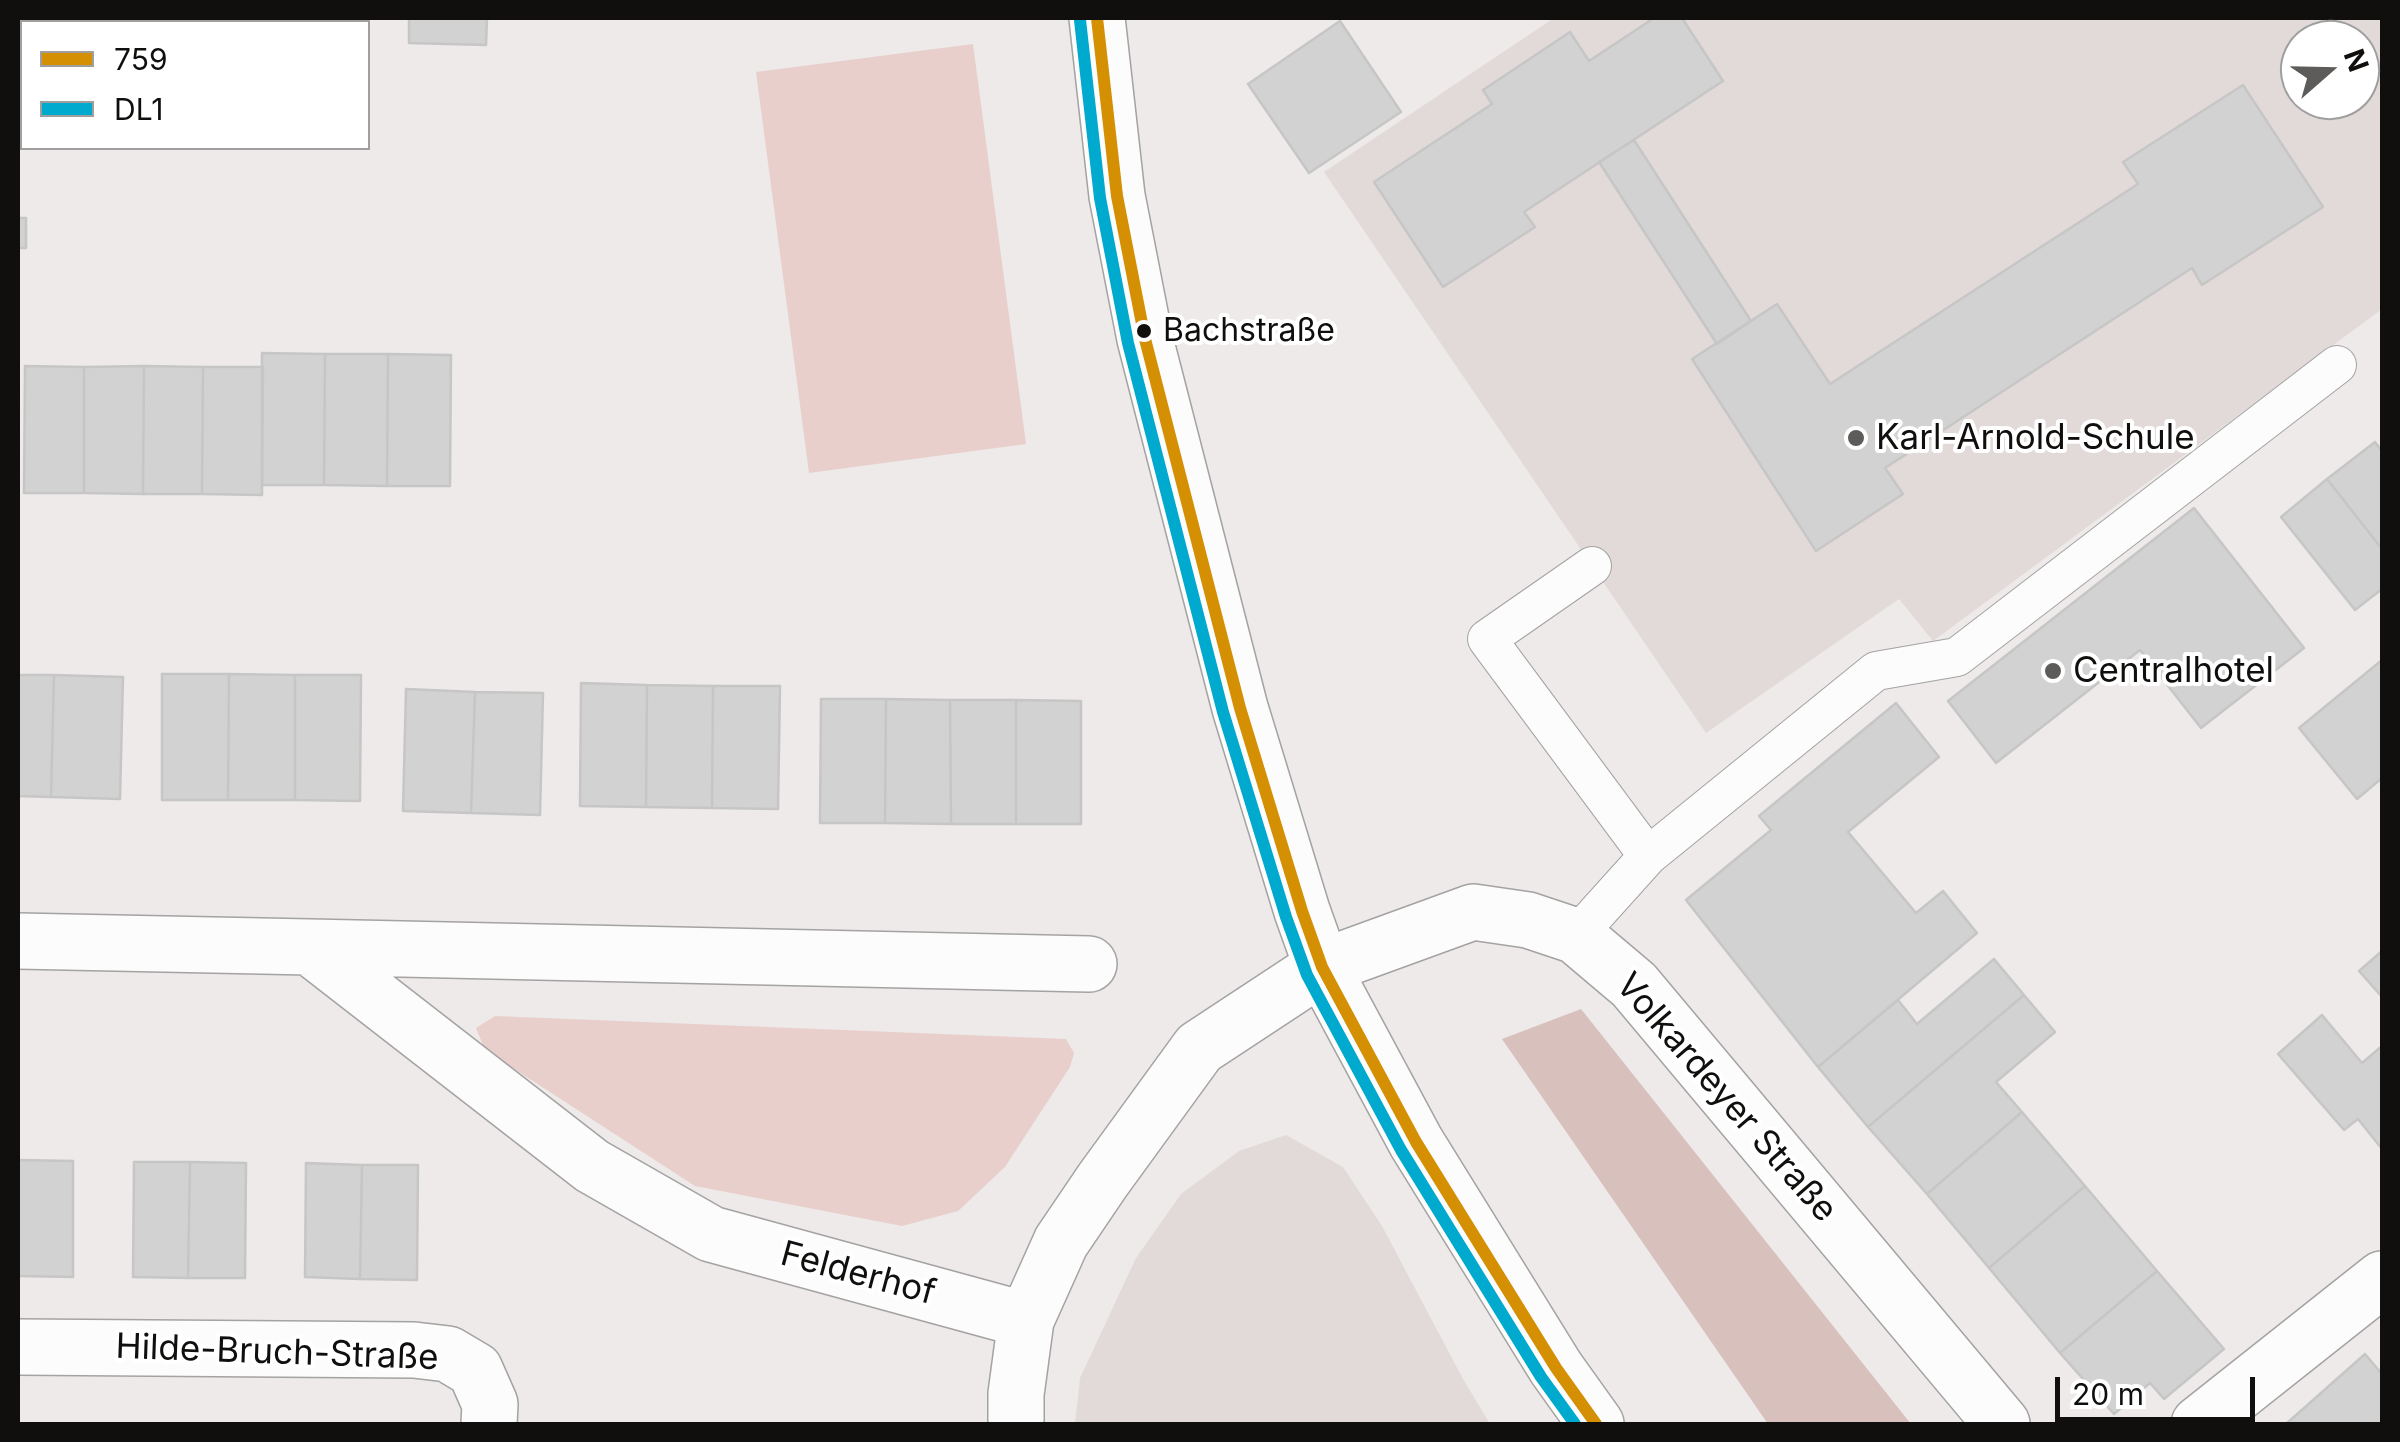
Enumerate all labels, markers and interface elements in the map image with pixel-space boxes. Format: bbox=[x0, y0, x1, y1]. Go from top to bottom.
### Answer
legend bbox=[20, 20, 370, 150]
north arrow bbox=[2280, 20, 2380, 120]
text: 759 bbox=[114, 41, 168, 77]
text: N bbox=[2337, 45, 2376, 76]
text: DL1 bbox=[114, 91, 163, 127]
place label: Bachstraße bbox=[1163, 312, 1335, 350]
marker: Bachstraße bbox=[1134, 321, 1154, 341]
place label: Karl-Arnold-Schule bbox=[1876, 417, 2195, 459]
marker: Karl-Arnold-Schule bbox=[1845, 427, 1867, 449]
place label: Centralhotel bbox=[2073, 650, 2274, 692]
marker: Centralhotel bbox=[2042, 660, 2064, 682]
street label: Volkardeyer Straße bbox=[1607, 965, 1845, 1231]
street label: Felderhof bbox=[776, 1233, 940, 1315]
street label: Hilde-Bruch-Straße bbox=[115, 1326, 439, 1380]
scale bar bbox=[2060, 1357, 2260, 1419]
text: 20 m bbox=[2072, 1376, 2144, 1412]

